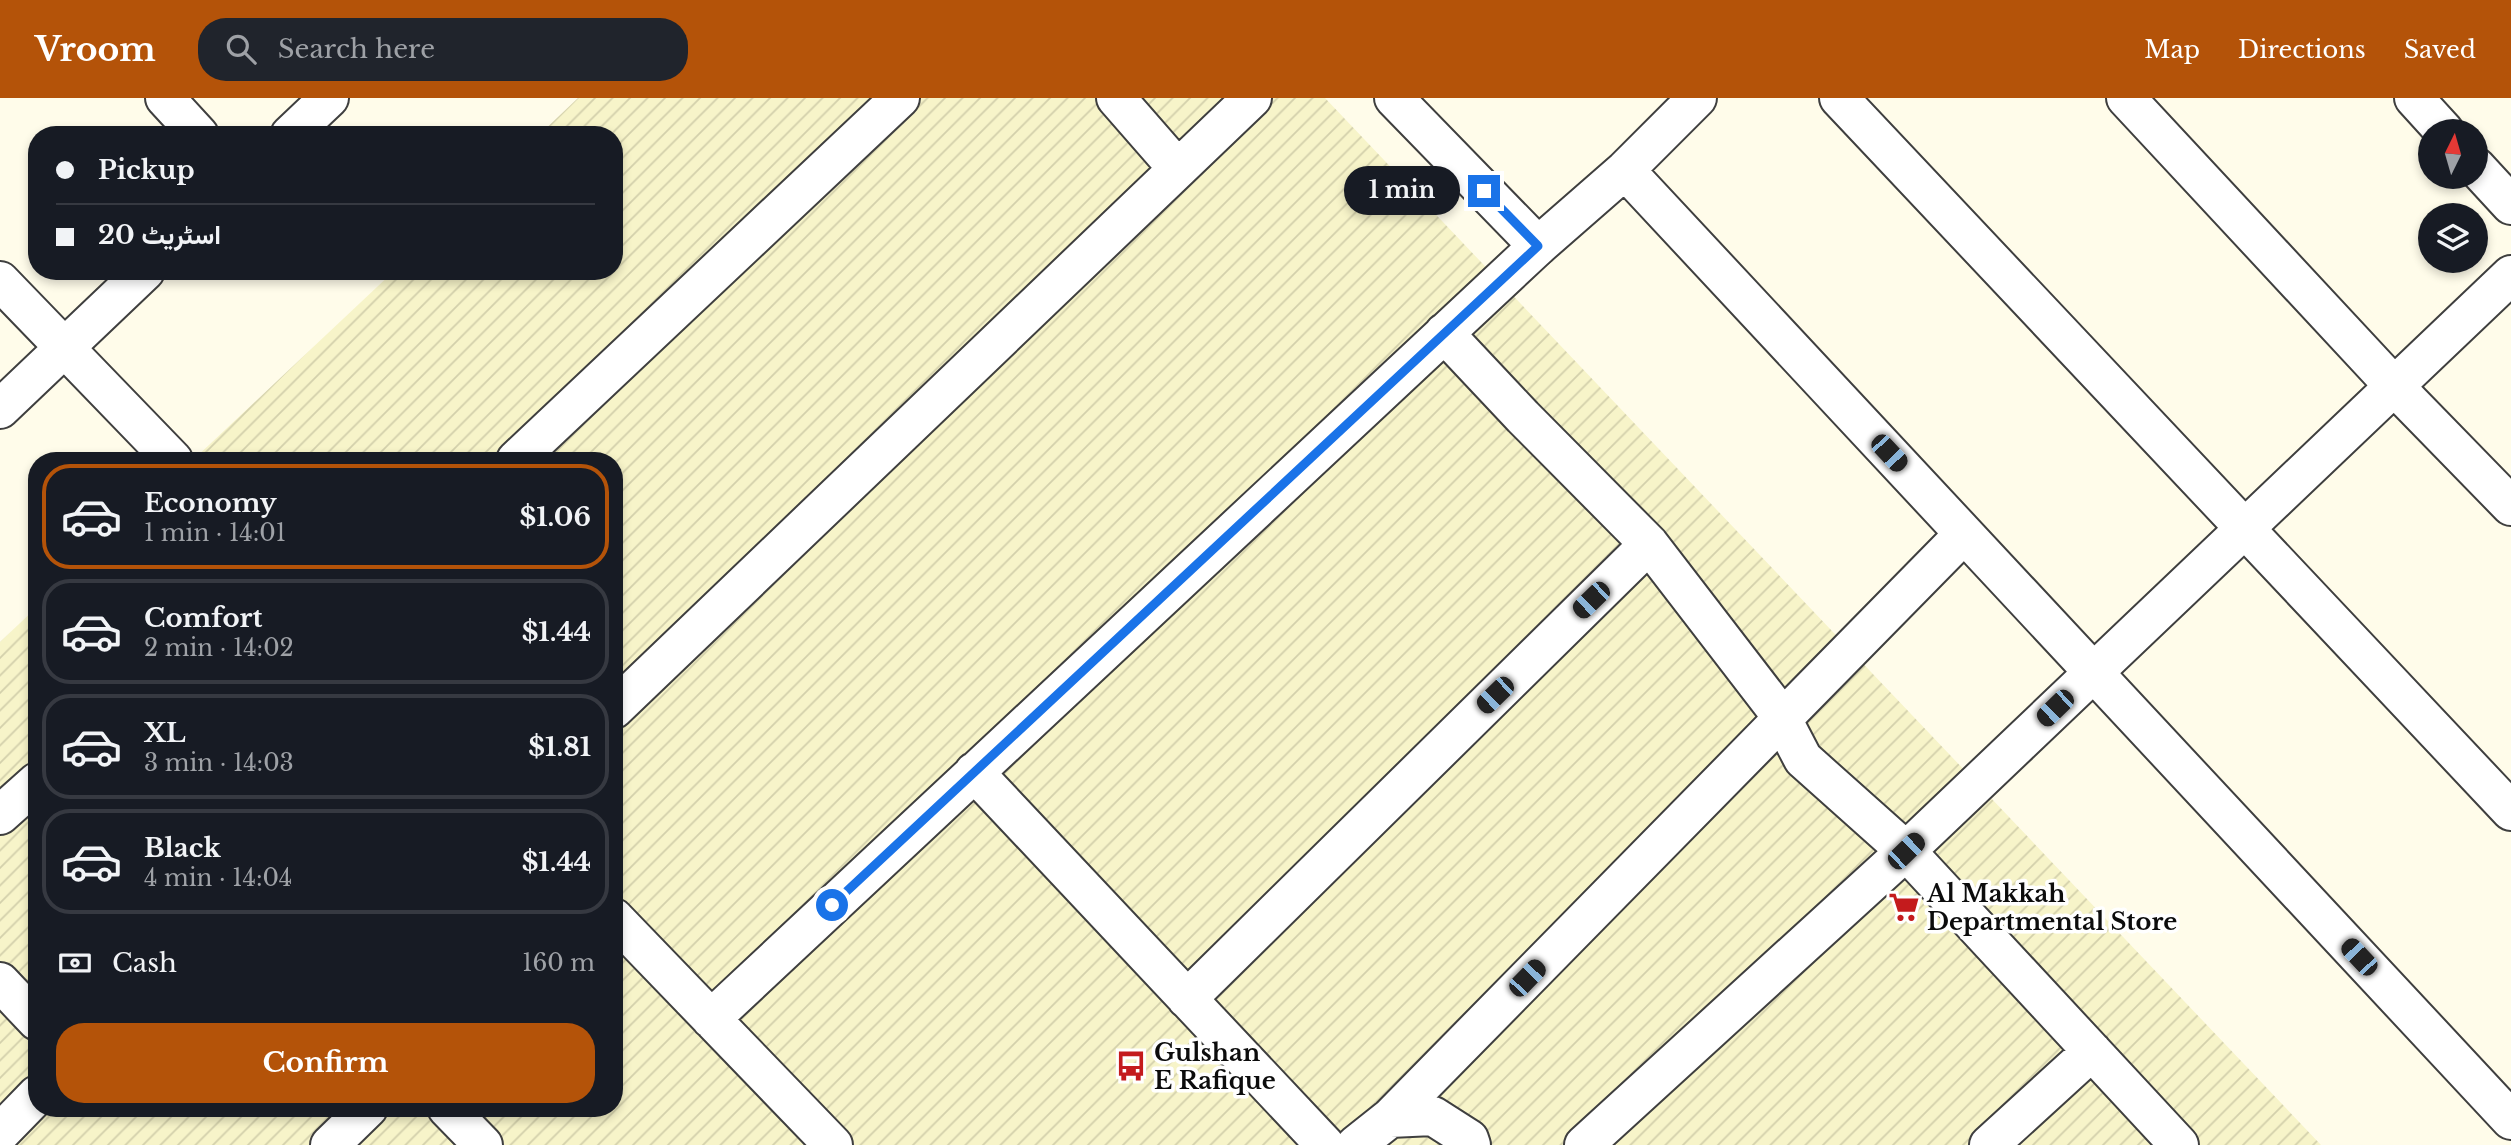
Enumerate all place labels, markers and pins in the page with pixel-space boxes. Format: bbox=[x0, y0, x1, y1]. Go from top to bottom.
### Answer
place label: Al Makkah Departmental Store bbox=[1926, 879, 2177, 936]
supermarket icon: Al Makkah Departmental Store bbox=[1887, 890, 1921, 924]
place label: Gulshan E Rafique bbox=[1154, 1038, 1276, 1095]
bus stop icon: Gulshan E Rafique bbox=[1114, 1049, 1148, 1083]

